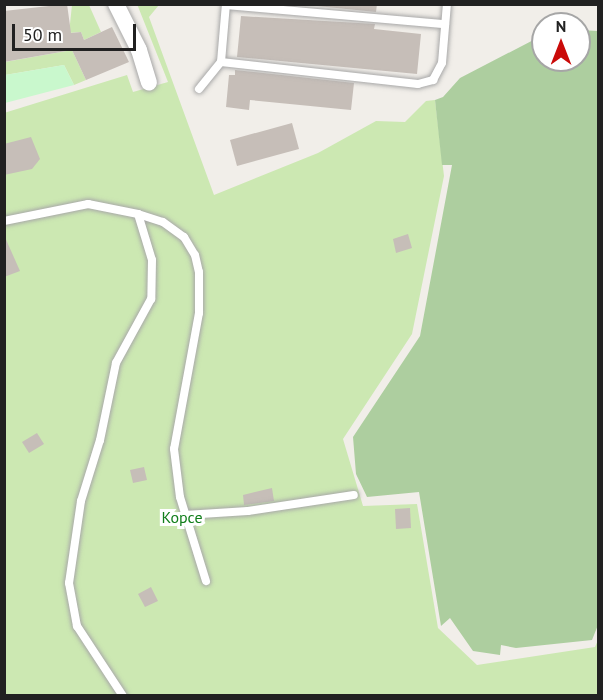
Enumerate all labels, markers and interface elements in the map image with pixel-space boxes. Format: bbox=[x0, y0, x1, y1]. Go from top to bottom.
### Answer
scale bar bbox=[15, 12, 140, 50]
north arrow bbox=[531, 12, 591, 72]
text: N bbox=[556, 16, 566, 36]
text: 50 m bbox=[23, 23, 62, 46]
park label: Kopce bbox=[161, 507, 203, 527]

